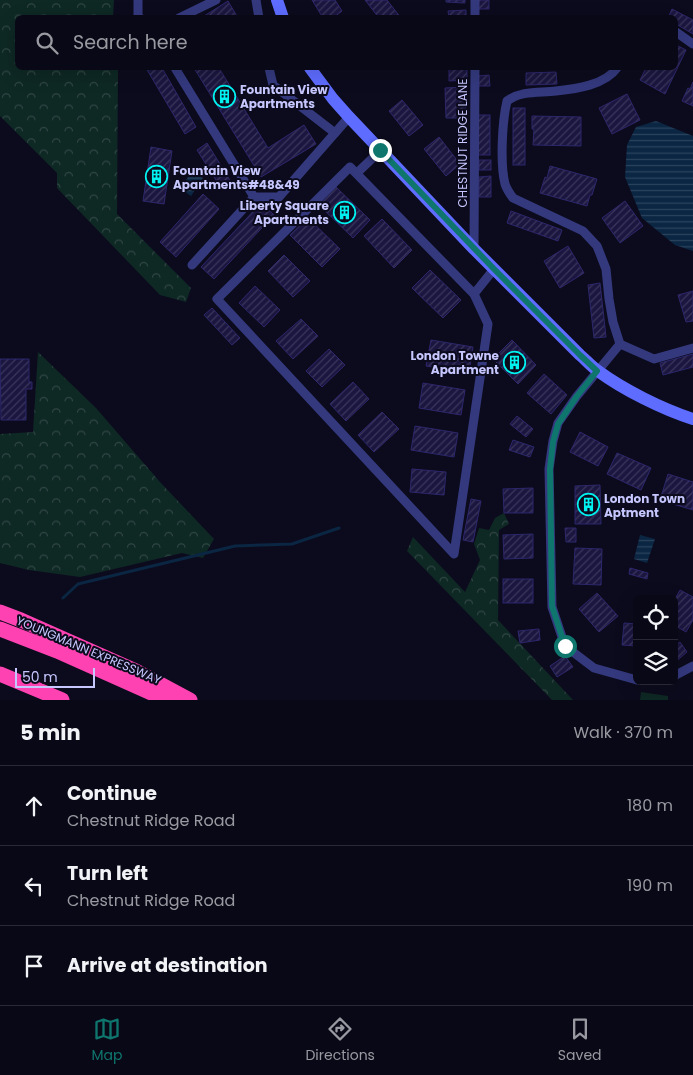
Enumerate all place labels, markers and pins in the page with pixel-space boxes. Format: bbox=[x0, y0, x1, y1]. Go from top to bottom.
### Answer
place label: Fountain View Apartments bbox=[240, 81, 328, 112]
building icon: Fountain View Apartments bbox=[212, 84, 236, 108]
place label: Fountain View Apartments#48&49 bbox=[173, 162, 300, 193]
building icon: Fountain View Apartments#48&49 bbox=[145, 165, 169, 189]
place label: Liberty Square Apartments bbox=[240, 197, 330, 228]
building icon: Liberty Square Apartments bbox=[333, 200, 357, 224]
place label: London Towne Apartment bbox=[411, 347, 500, 378]
building icon: London Towne Apartment bbox=[503, 350, 527, 374]
place label: London Town Aptment bbox=[604, 490, 685, 521]
building icon: London Town Aptment bbox=[576, 493, 600, 517]

